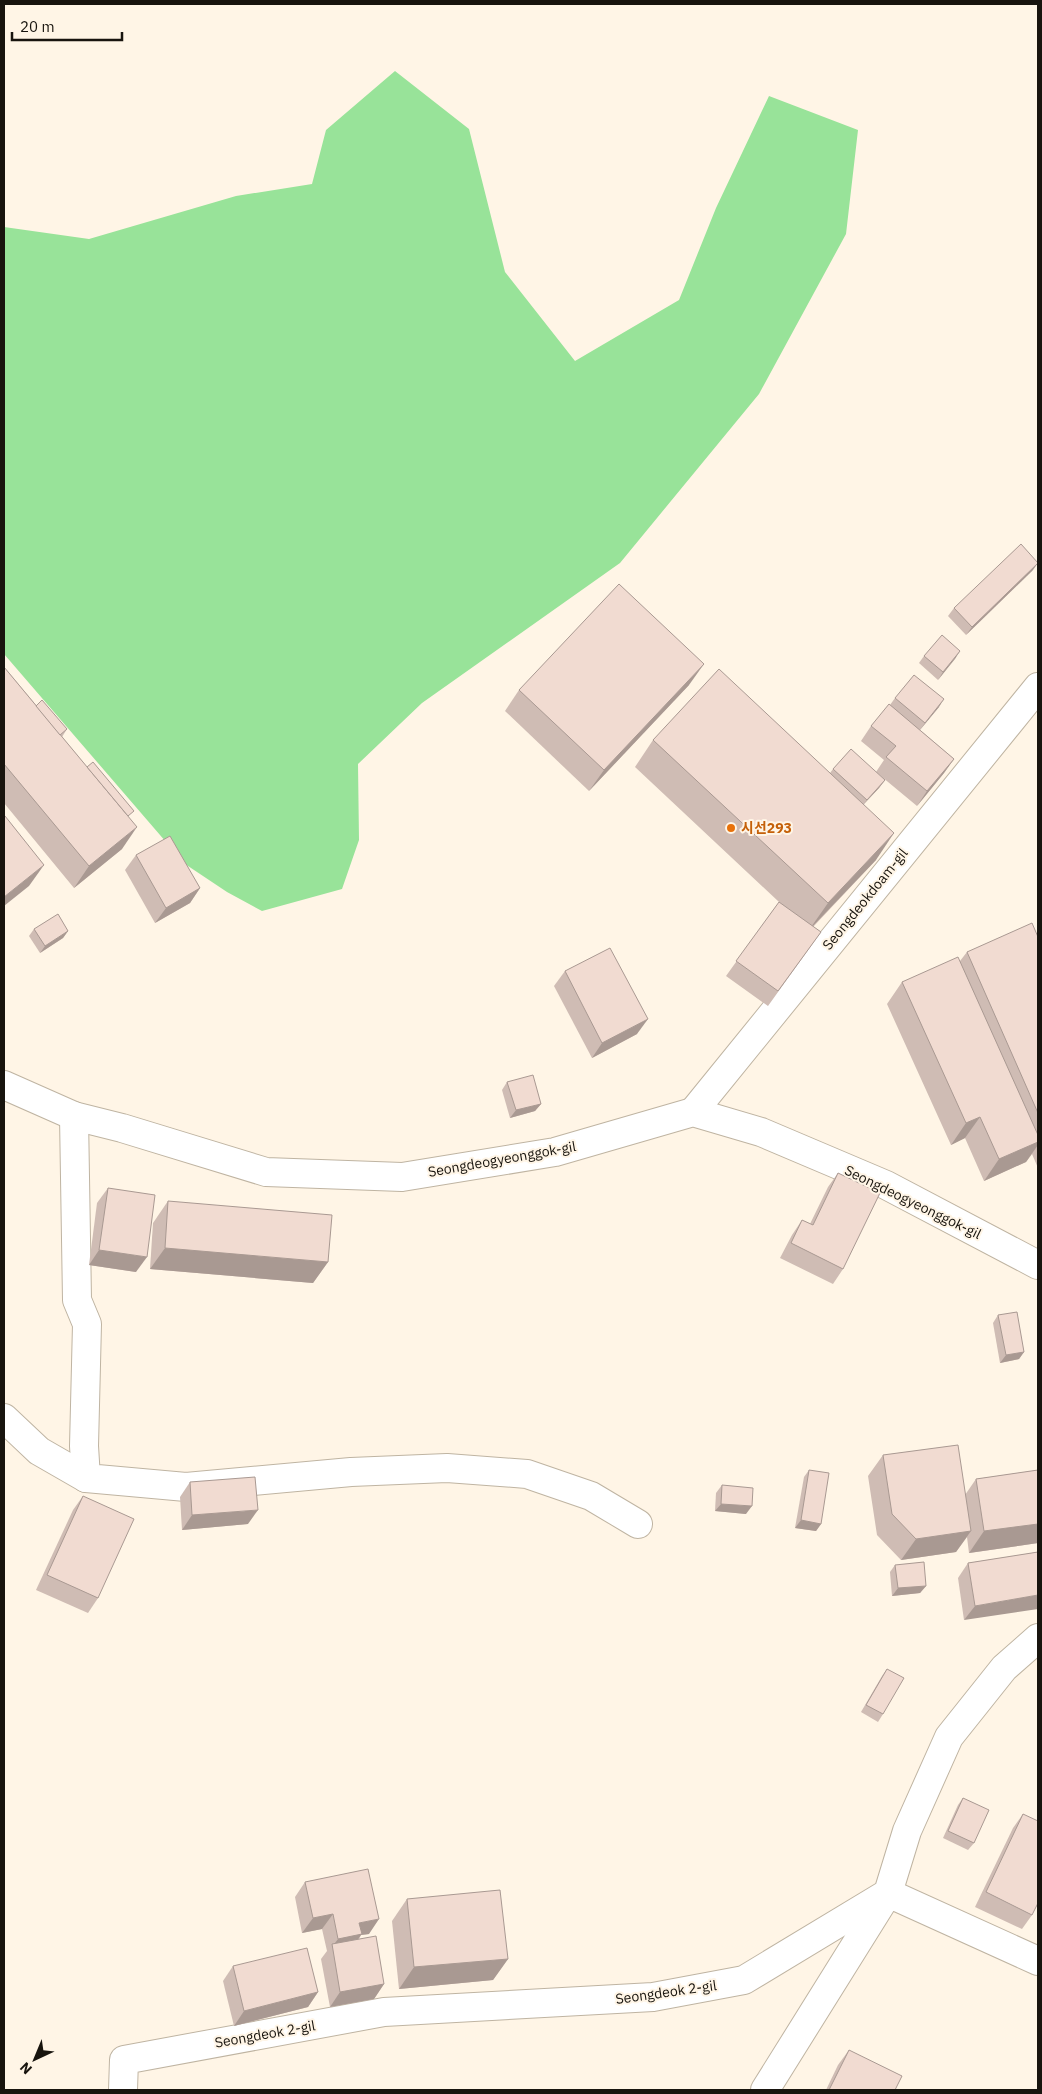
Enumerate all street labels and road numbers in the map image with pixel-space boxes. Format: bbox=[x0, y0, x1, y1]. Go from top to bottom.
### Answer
street label: Seongdeokdoam-gil bbox=[818, 844, 912, 954]
street label: Seongdeogyeonggok-gil bbox=[427, 1137, 578, 1181]
street label: Seongdeogyeonggok-gil bbox=[842, 1161, 985, 1243]
street label: Seongdeok 2-gil bbox=[614, 1976, 718, 2008]
street label: Seongdeok 2-gil bbox=[213, 2016, 317, 2052]

